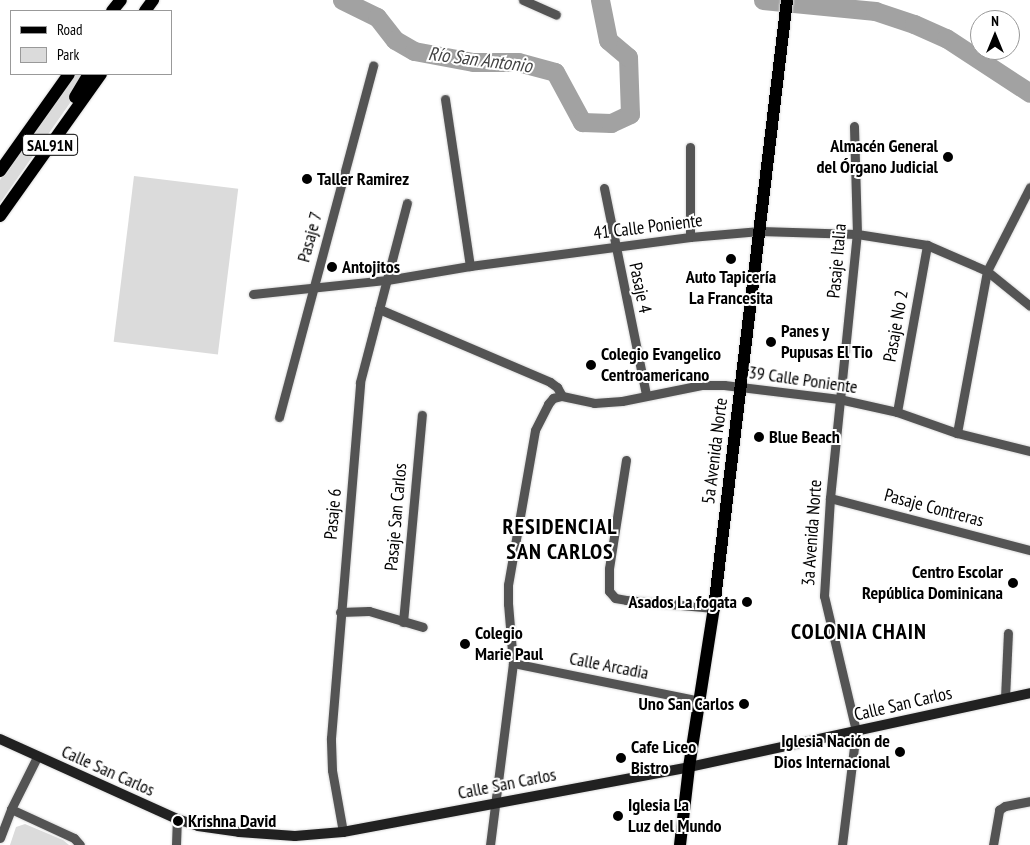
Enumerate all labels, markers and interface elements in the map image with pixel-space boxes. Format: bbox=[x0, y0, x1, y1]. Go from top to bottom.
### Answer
legend bbox=[10, 10, 172, 75]
north arrow bbox=[970, 10, 1020, 60]
text: N bbox=[991, 12, 999, 30]
text: Road bbox=[57, 20, 83, 39]
water label: Río San Antonio bbox=[427, 42, 533, 78]
text: Park bbox=[57, 45, 79, 64]
road number: SAL91N bbox=[21, 132, 79, 158]
place label: Almacén General del Órgano Judicial bbox=[816, 136, 938, 178]
marker: Almacén General del Órgano Judicial bbox=[942, 151, 954, 163]
place label: Taller Ramirez bbox=[317, 168, 409, 190]
marker: Taller Ramirez bbox=[301, 173, 313, 185]
street label: Pasaje 7 bbox=[293, 209, 327, 265]
street label: 41 Calle Poniente bbox=[592, 210, 704, 244]
street label: Pasaje Italia bbox=[823, 223, 851, 299]
marker: Auto Tapicería La Francesita bbox=[725, 253, 737, 265]
place label: Antojitos bbox=[342, 256, 400, 278]
marker: Antojitos bbox=[326, 261, 338, 273]
street label: Pasaje 4 bbox=[624, 261, 656, 315]
place label: Auto Tapicería La Francesita bbox=[685, 267, 777, 310]
street label: Pasaje No 2 bbox=[879, 288, 913, 364]
place label: Panes y Pupusas El Tio bbox=[781, 321, 873, 364]
marker: Panes y Pupusas El Tio bbox=[765, 336, 777, 348]
place label: Colegio Evangelico Centroamericano bbox=[601, 344, 721, 386]
marker: Colegio Evangelico Centroamericano bbox=[585, 359, 597, 371]
street label: 39 Calle Poniente bbox=[747, 362, 859, 398]
street label: 5a Avenida Norte bbox=[698, 396, 732, 506]
place label: Blue Beach bbox=[769, 426, 840, 448]
marker: Blue Beach bbox=[753, 431, 765, 443]
street label: Pasaje San Carlos bbox=[381, 462, 411, 572]
street label: 3a Avenida Norte bbox=[797, 479, 827, 587]
street label: Pasaje Contreras bbox=[882, 484, 986, 532]
street label: Pasaje 6 bbox=[320, 487, 346, 541]
district label: RESIDENCIAL SAN CARLOS bbox=[501, 513, 619, 564]
place label: Centro Escolar República Dominicana bbox=[862, 562, 1003, 604]
marker: Centro Escolar República Dominicana bbox=[1007, 577, 1019, 589]
place label: Asados La fogata bbox=[629, 591, 737, 613]
marker: Asados La fogata bbox=[741, 596, 753, 608]
district label: COLONIA CHAIN bbox=[789, 619, 929, 645]
place label: Colegio Marie Paul bbox=[475, 623, 543, 666]
marker: Colegio Marie Paul bbox=[459, 638, 471, 650]
street label: Calle Arcadia bbox=[567, 648, 651, 684]
street label: Calle San Carlos bbox=[852, 682, 954, 726]
place label: Uno San Carlos bbox=[638, 693, 734, 715]
marker: Uno San Carlos bbox=[738, 698, 750, 710]
place label: Iglesia Nación de Dios Internacional bbox=[774, 731, 890, 774]
place label: Cafe Liceo Bistro bbox=[631, 737, 696, 780]
street label: Calle San Carlos bbox=[58, 741, 158, 801]
marker: Iglesia Nación de Dios Internacional bbox=[894, 746, 906, 758]
marker: Cafe Liceo Bistro bbox=[615, 752, 627, 764]
street label: Calle San Carlos bbox=[456, 764, 558, 804]
place label: Iglesia La Luz del Mundo bbox=[628, 795, 722, 838]
place label: Krishna David bbox=[188, 810, 276, 832]
marker: Iglesia La Luz del Mundo bbox=[612, 810, 624, 822]
marker: Krishna David bbox=[172, 815, 184, 827]

